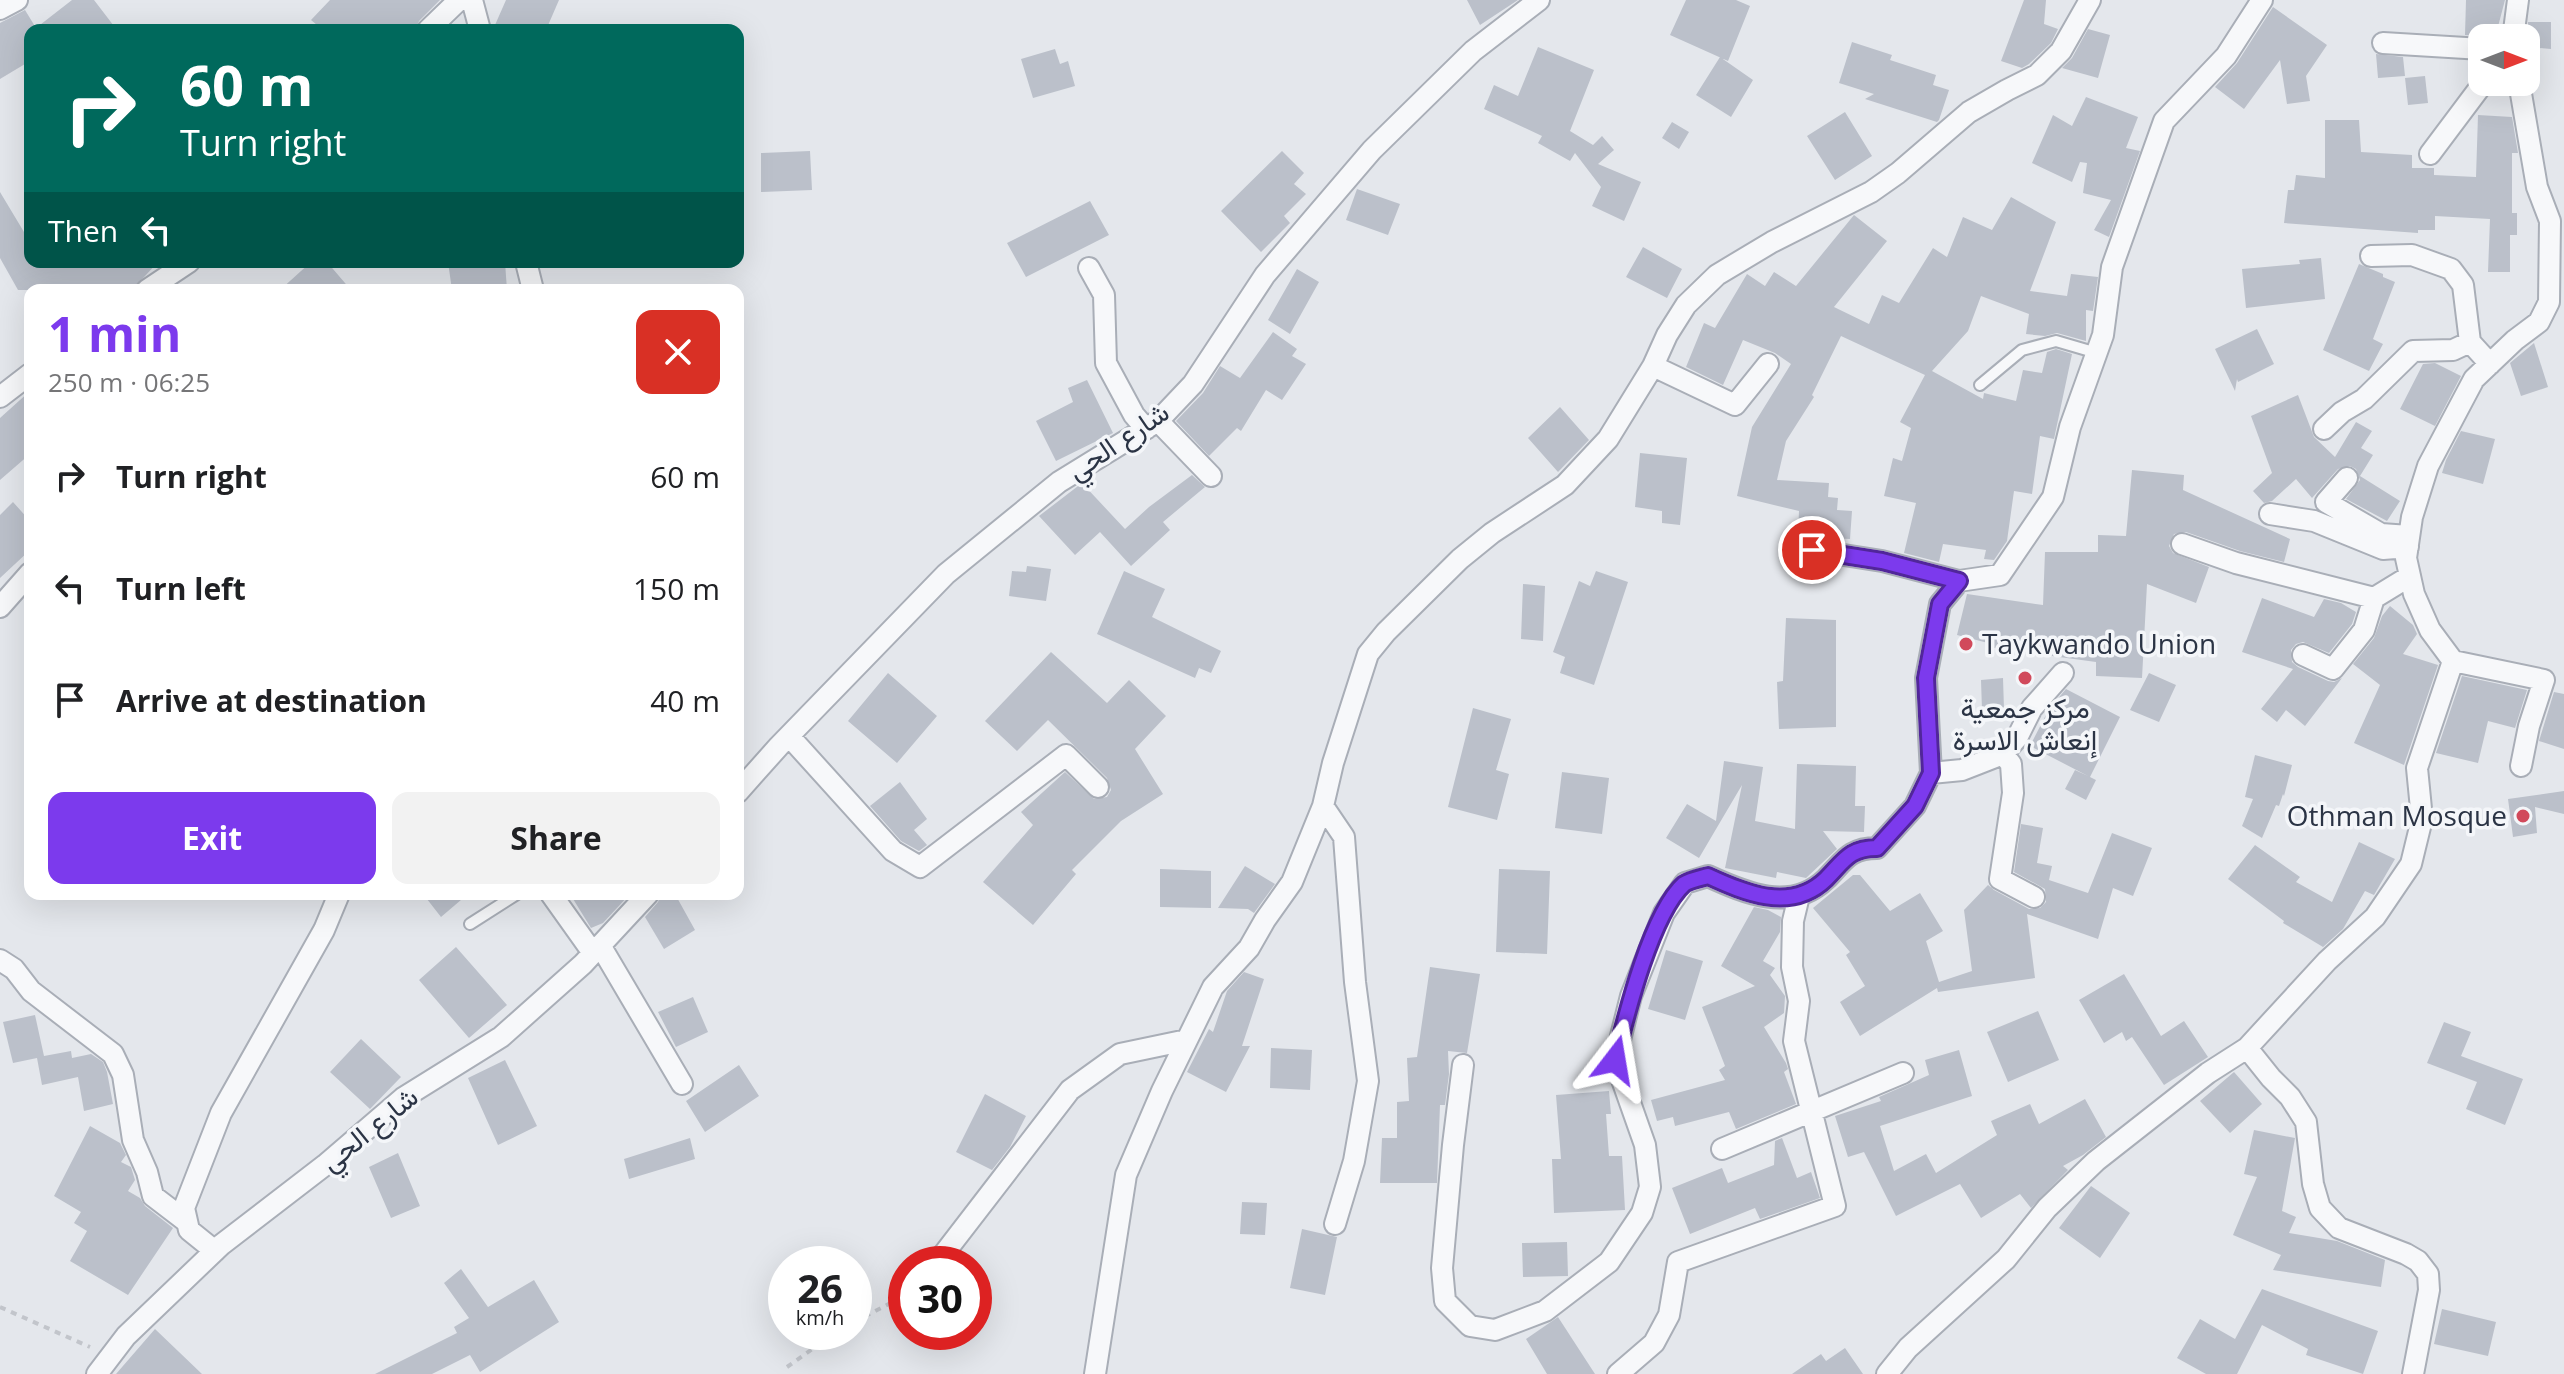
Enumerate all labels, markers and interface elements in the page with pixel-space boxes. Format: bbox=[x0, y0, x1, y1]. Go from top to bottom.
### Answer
north arrow bbox=[2468, 24, 2540, 96]
map controls bbox=[2468, 24, 2540, 96]
text: 60 m bbox=[180, 46, 314, 122]
icon: right bbox=[48, 56, 152, 160]
text: Turn right bbox=[180, 118, 346, 167]
icon: left bbox=[134, 208, 178, 252]
text: Then bbox=[48, 210, 118, 251]
text: 1 min bbox=[48, 301, 181, 366]
button: close bbox=[636, 310, 720, 394]
text: 250 m · 06:25 bbox=[48, 364, 210, 400]
street label: شارع الحي bbox=[1059, 392, 1179, 492]
icon: right bbox=[48, 454, 92, 498]
text: Turn right bbox=[116, 456, 267, 497]
text: 60 m bbox=[650, 456, 720, 497]
pin bbox=[1778, 516, 1846, 584]
icon: arrive bbox=[1790, 528, 1834, 572]
icon: left bbox=[48, 566, 92, 610]
text: Turn left bbox=[116, 568, 246, 609]
text: 150 m bbox=[633, 568, 720, 609]
place label: Taykwando Union bbox=[1982, 624, 2216, 662]
marker: Taykwando Union bbox=[1957, 635, 1975, 653]
marker: مركز جمعية إنعاش الاسرة bbox=[2016, 669, 2034, 687]
icon: arrive bbox=[48, 678, 92, 722]
text: Arrive at destination bbox=[116, 680, 427, 721]
text: 40 m bbox=[650, 680, 720, 721]
place label: مركز جمعية إنعاش الاسرة bbox=[1953, 688, 2097, 759]
button: Exit bbox=[48, 792, 376, 884]
button: Share bbox=[392, 792, 720, 884]
place label: Othman Mosque bbox=[2287, 796, 2507, 834]
marker: Othman Mosque bbox=[2514, 807, 2532, 825]
position arrow bbox=[1573, 1018, 1657, 1102]
street label: شارع الحي bbox=[312, 1077, 428, 1183]
speed limit sign: 30 bbox=[888, 1246, 992, 1350]
text: 26 bbox=[797, 1260, 843, 1315]
text: km/h bbox=[796, 1304, 844, 1331]

